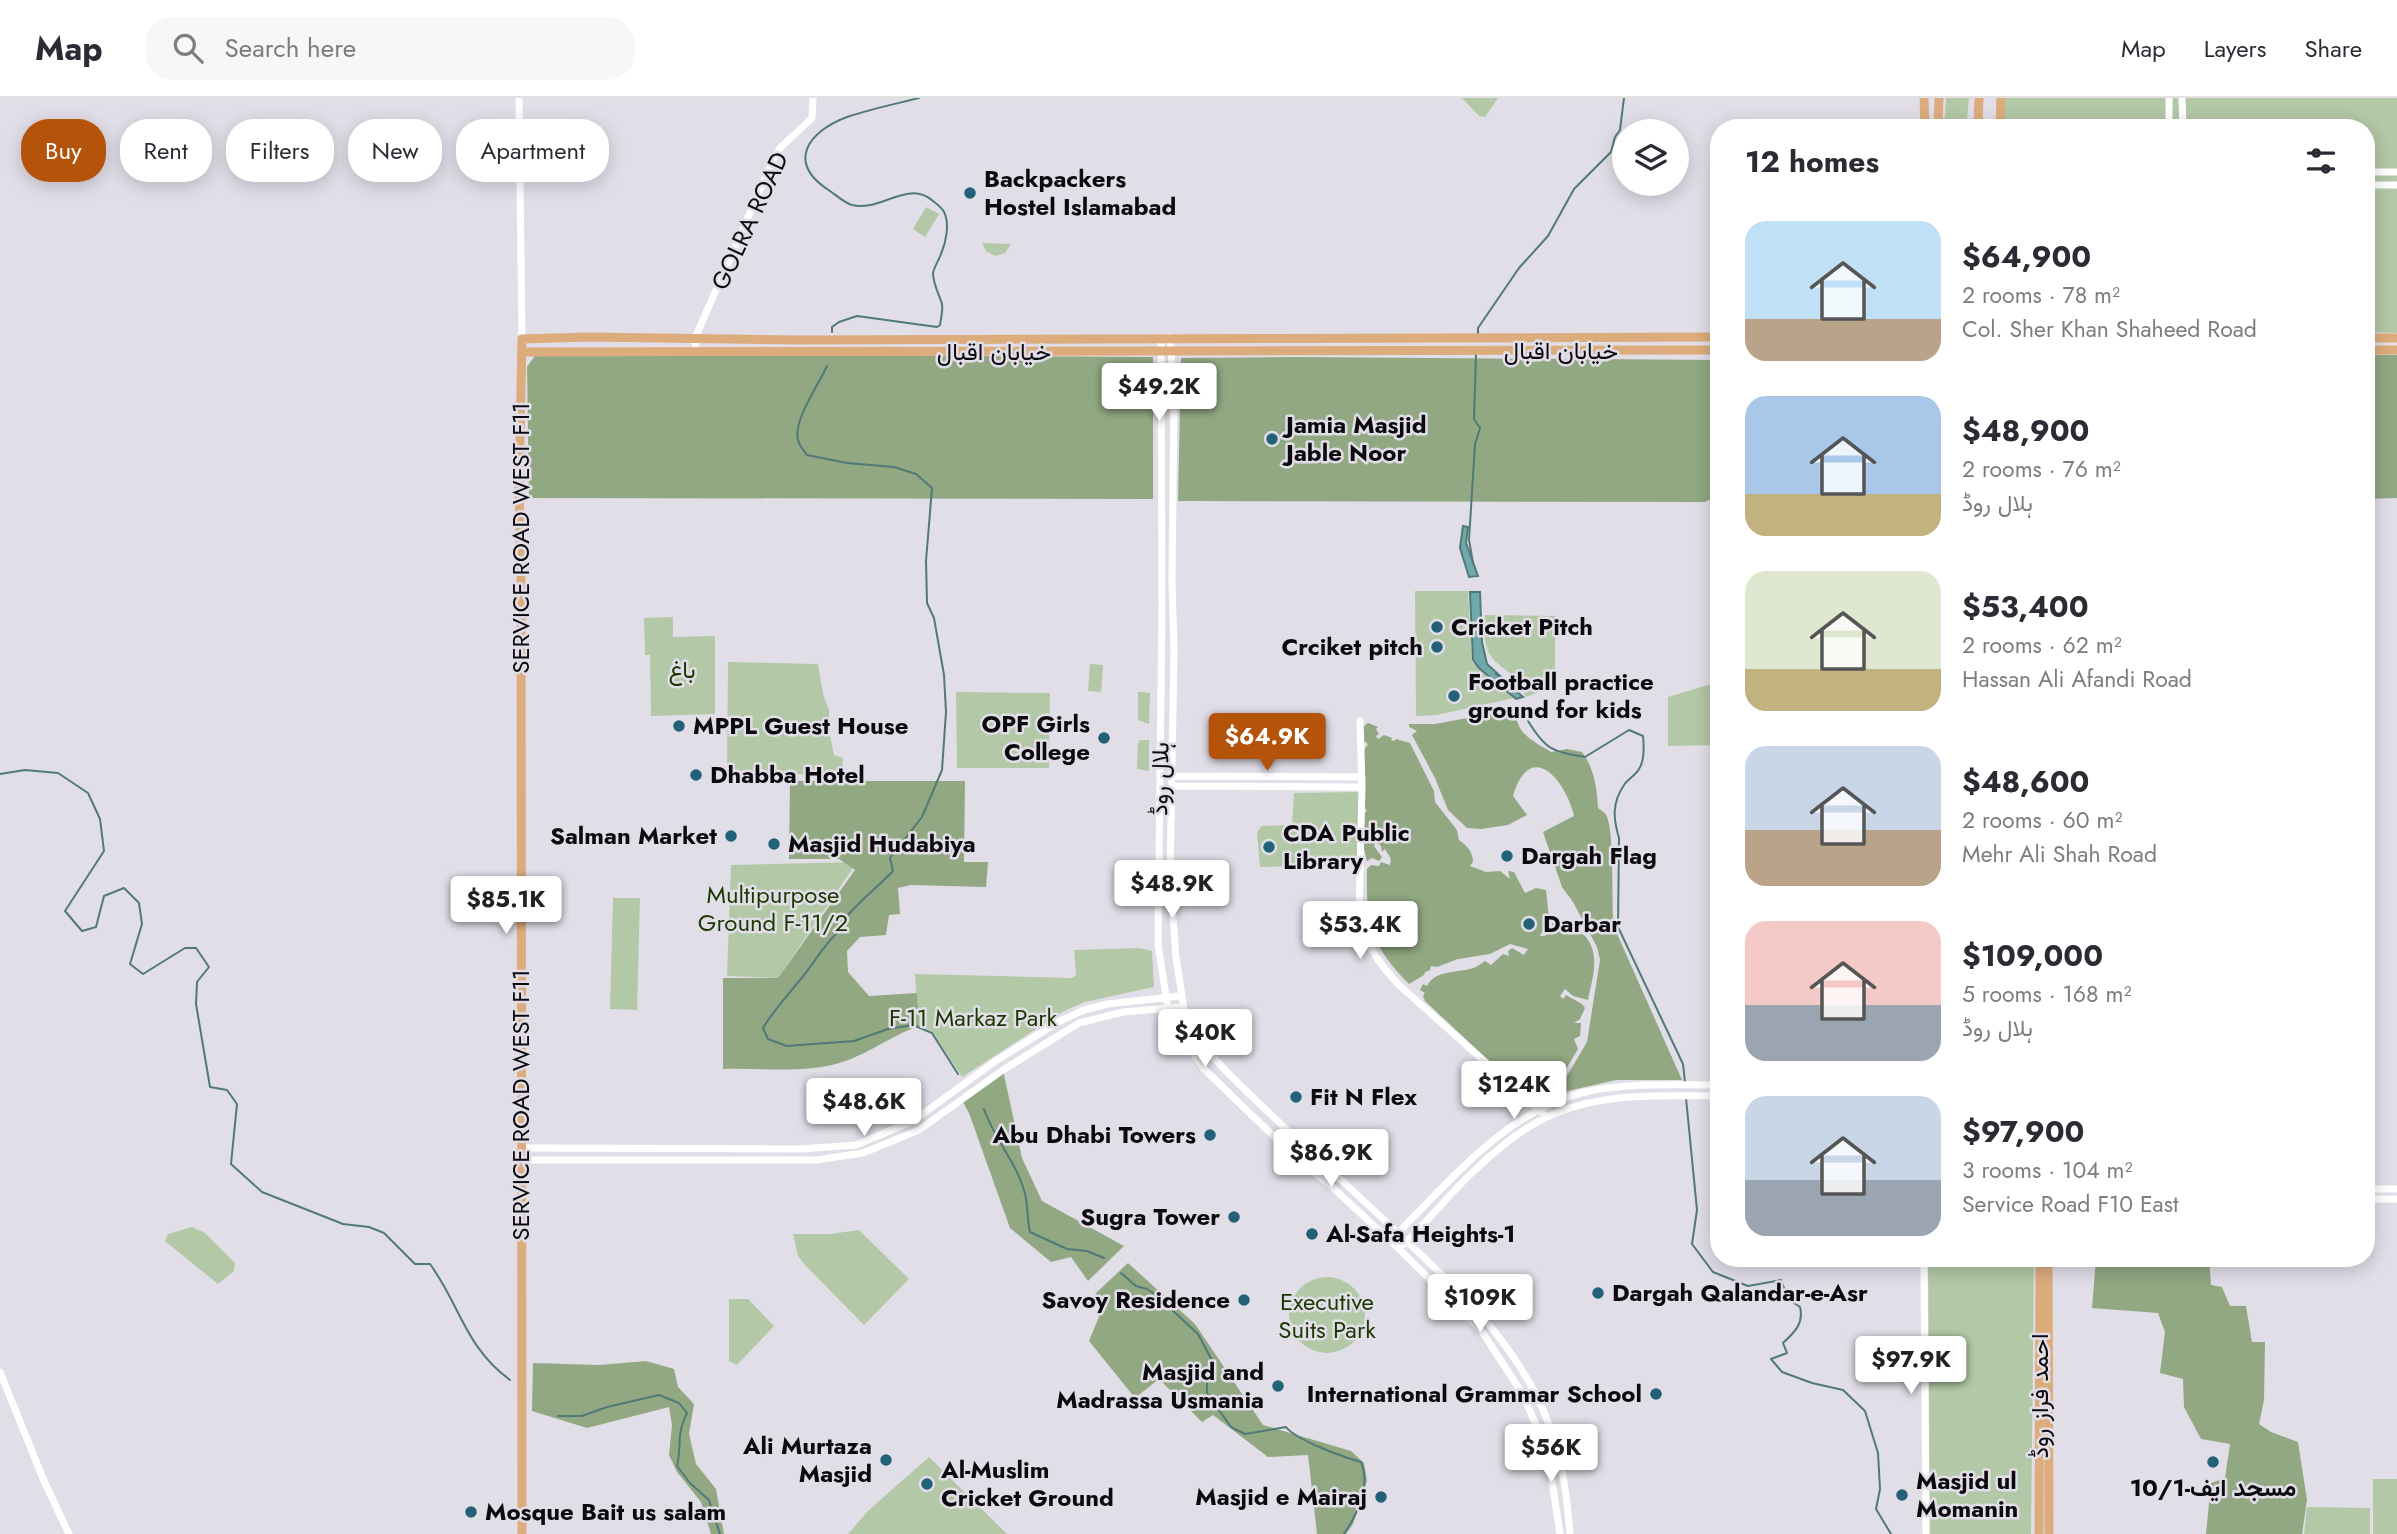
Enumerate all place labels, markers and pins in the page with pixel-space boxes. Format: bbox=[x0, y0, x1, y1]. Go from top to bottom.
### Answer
place label: Backpackers Hostel Islamabad bbox=[984, 161, 1176, 224]
marker: Backpackers Hostel Islamabad bbox=[962, 185, 978, 201]
pin: $49.2K bbox=[1102, 364, 1216, 423]
place label: Jamia Masjid Jable Noor bbox=[1282, 407, 1427, 470]
marker: Jamia Masjid Jable Noor bbox=[1264, 431, 1280, 447]
place label: Cricket Pitch bbox=[1451, 609, 1593, 644]
marker: Cricket Pitch bbox=[1429, 619, 1445, 635]
place label: Crciket pitch bbox=[1282, 629, 1423, 664]
marker: Crciket pitch bbox=[1429, 639, 1445, 655]
place label: Football practice ground for kids bbox=[1468, 664, 1654, 727]
marker: Football practice ground for kids bbox=[1446, 688, 1462, 704]
place label: OPF Girls College bbox=[981, 706, 1090, 769]
place label: MPPL Guest House bbox=[693, 708, 909, 743]
pin: $64.9K bbox=[1210, 714, 1324, 773]
marker: MPPL Guest House bbox=[671, 718, 687, 734]
marker: OPF Girls College bbox=[1096, 730, 1112, 746]
place label: Dhabba Hotel bbox=[710, 757, 865, 792]
marker: Dhabba Hotel bbox=[688, 767, 704, 783]
place label: CDA Public Library bbox=[1283, 815, 1410, 878]
place label: Salman Market bbox=[550, 818, 717, 853]
place label: Masjid Hudabiya bbox=[788, 826, 976, 861]
marker: Salman Market bbox=[723, 828, 739, 844]
marker: Masjid Hudabiya bbox=[766, 836, 782, 852]
place label: Dargah Flag bbox=[1521, 838, 1657, 873]
marker: CDA Public Library bbox=[1261, 839, 1277, 855]
marker: Dargah Flag bbox=[1499, 848, 1515, 864]
pin: $48.9K bbox=[1115, 860, 1229, 920]
pin: $85.1K bbox=[449, 876, 563, 936]
pin: $53.4K bbox=[1303, 902, 1417, 961]
place label: Darbar bbox=[1543, 906, 1621, 941]
marker: Darbar bbox=[1521, 916, 1537, 932]
pin: $40K bbox=[1164, 1010, 1246, 1069]
pin: $124K bbox=[1465, 1062, 1563, 1121]
pin: $48.6K bbox=[807, 1079, 921, 1138]
place label: Fit N Flex bbox=[1310, 1079, 1417, 1114]
marker: Fit N Flex bbox=[1288, 1089, 1304, 1105]
place label: Abu Dhabi Towers bbox=[991, 1117, 1196, 1152]
marker: Abu Dhabi Towers bbox=[1202, 1127, 1218, 1143]
pin: $86.9K bbox=[1274, 1130, 1388, 1189]
place label: Sugra Tower bbox=[1080, 1199, 1220, 1234]
marker: Sugra Tower bbox=[1226, 1209, 1242, 1225]
place label: Al-Safa Heights-1 bbox=[1325, 1216, 1515, 1251]
marker: Al-Safa Heights-1 bbox=[1304, 1226, 1320, 1242]
pin: $109K bbox=[1431, 1274, 1529, 1334]
place label: Dargah Qalandar-e-Asr bbox=[1612, 1275, 1868, 1310]
place label: Savoy Residence bbox=[1042, 1282, 1230, 1317]
marker: Dargah Qalandar-e-Asr bbox=[1590, 1285, 1606, 1301]
marker: Savoy Residence bbox=[1236, 1292, 1252, 1308]
pin: $97.9K bbox=[1854, 1336, 1968, 1396]
place label: Masjid and Madrassa Usmania bbox=[1056, 1354, 1264, 1417]
place label: International Grammar School bbox=[1307, 1376, 1642, 1411]
marker: Masjid and Madrassa Usmania bbox=[1270, 1378, 1286, 1394]
marker: International Grammar School bbox=[1648, 1386, 1664, 1402]
pin: $56K bbox=[1510, 1424, 1592, 1484]
place label: Ali Murtaza Masjid bbox=[742, 1428, 872, 1491]
marker: Ali Murtaza Masjid bbox=[878, 1452, 894, 1468]
place label: Al-Muslim Cricket Ground bbox=[940, 1452, 1114, 1515]
marker: مسجد ایف-10/1 bbox=[2205, 1454, 2221, 1470]
place label: Masjid ul Momanin bbox=[1916, 1463, 2018, 1526]
place label: مسجد ایف-10/1 bbox=[2130, 1470, 2296, 1505]
marker: Al-Muslim Cricket Ground bbox=[919, 1476, 935, 1492]
place label: Masjid e Mairaj bbox=[1195, 1479, 1367, 1514]
marker: Masjid ul Momanin bbox=[1894, 1487, 1910, 1503]
marker: Masjid e Mairaj bbox=[1373, 1489, 1389, 1505]
place label: Mosque Bait us salam bbox=[485, 1494, 726, 1529]
marker: Mosque Bait us salam bbox=[463, 1504, 479, 1520]

